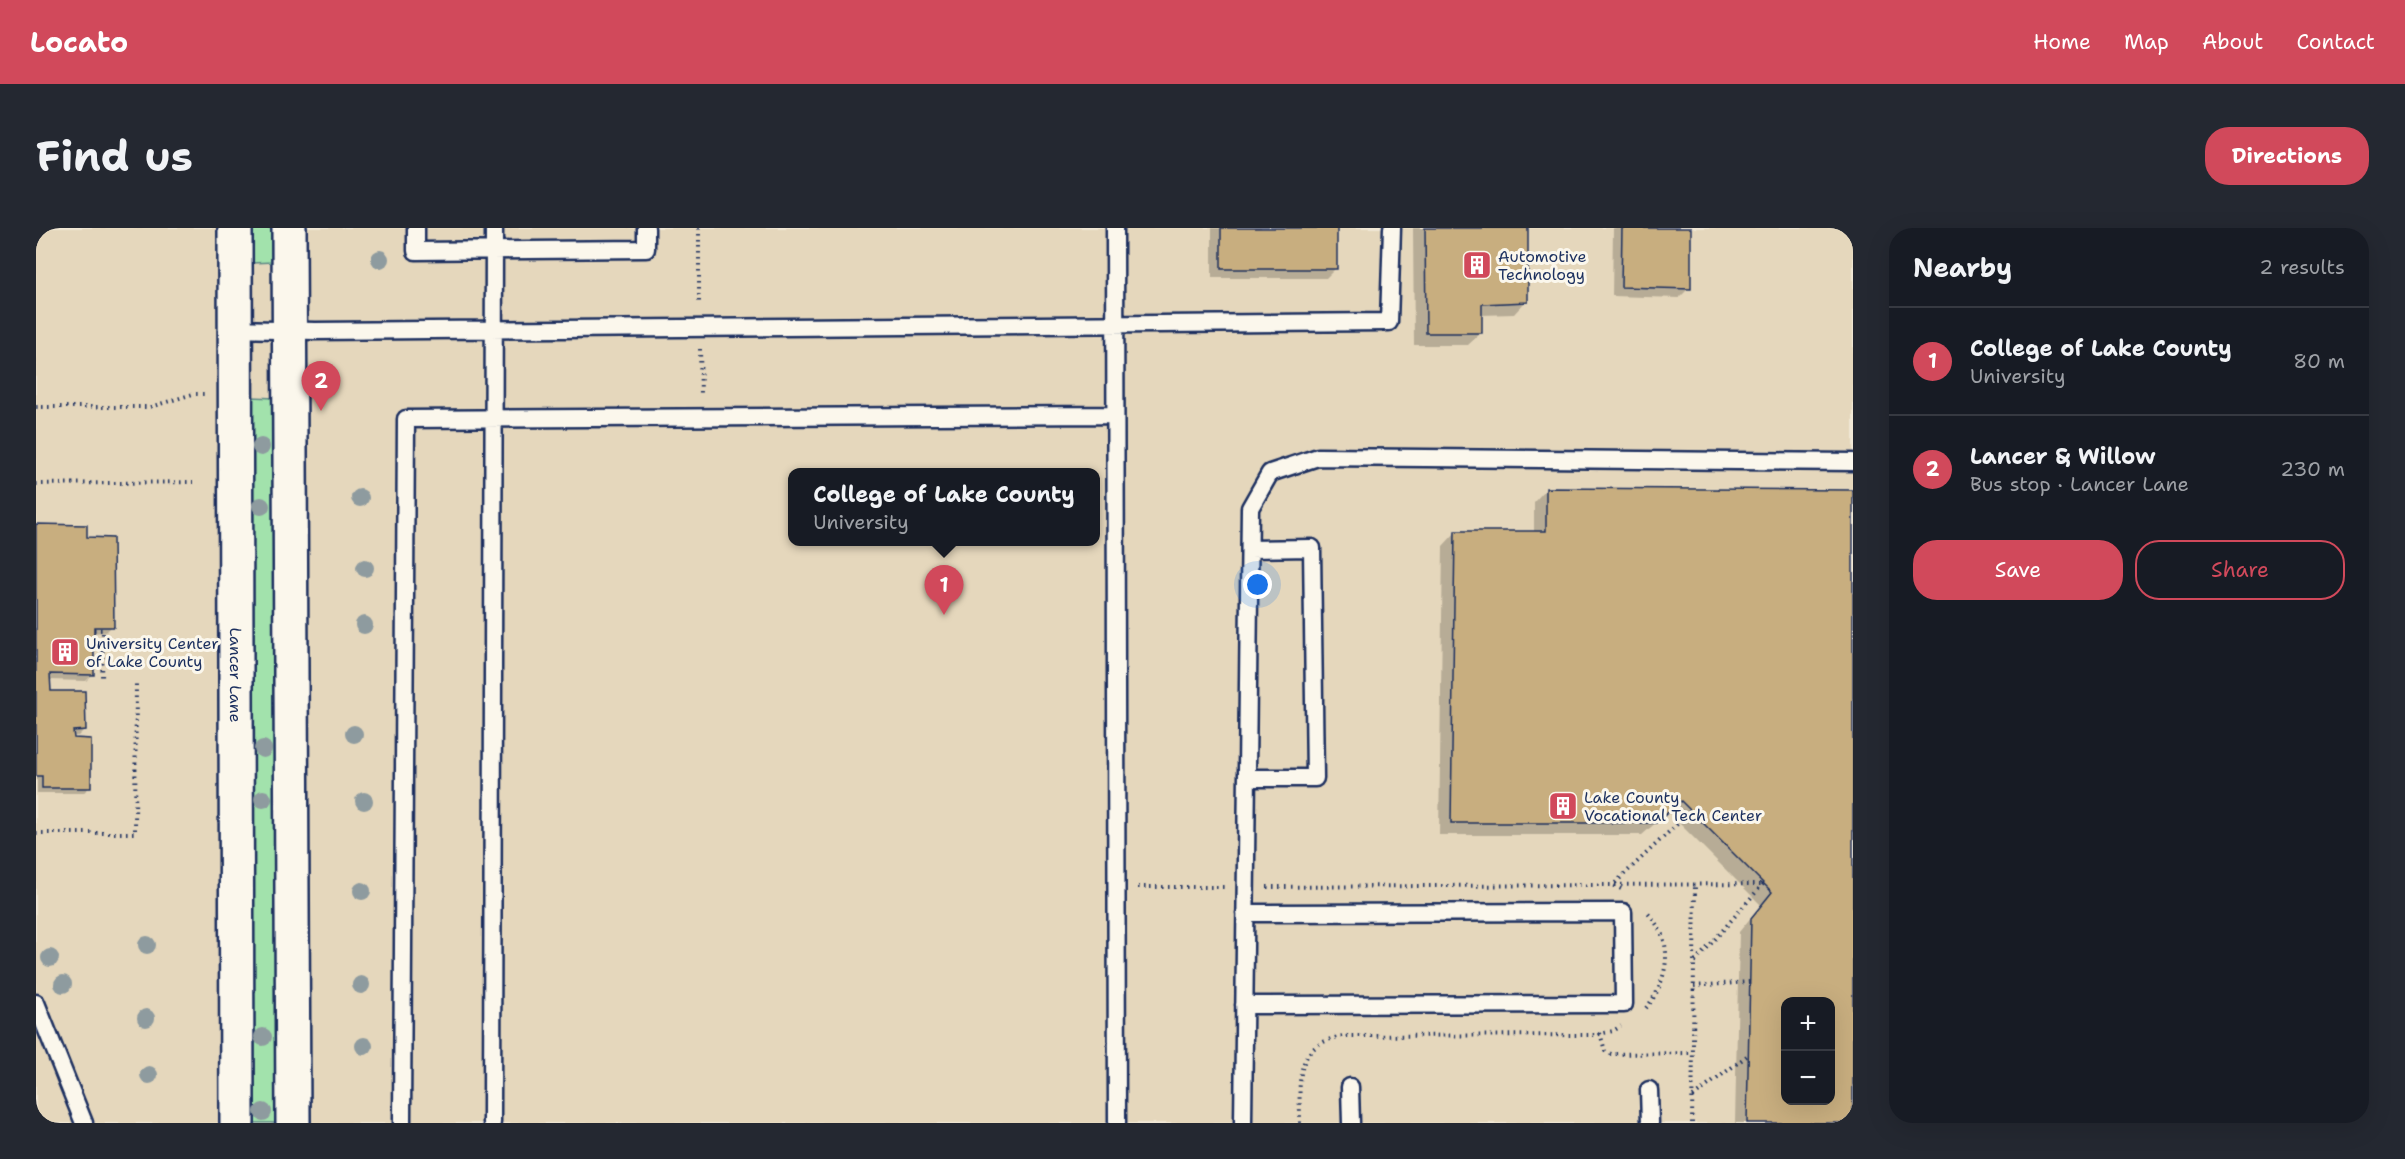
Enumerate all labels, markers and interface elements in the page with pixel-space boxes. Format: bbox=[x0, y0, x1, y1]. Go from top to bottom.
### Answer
text: Locato bbox=[30, 23, 128, 61]
text: Home bbox=[2033, 28, 2091, 56]
text: Map bbox=[2124, 28, 2169, 56]
text: About bbox=[2202, 28, 2263, 56]
text: Contact bbox=[2296, 28, 2375, 56]
button: Directions bbox=[2205, 127, 2369, 185]
text: Find us bbox=[36, 128, 193, 184]
place label: Automotive Technology bbox=[1498, 246, 1587, 285]
building icon: Automotive Technology bbox=[1461, 249, 1493, 281]
text: Nearby bbox=[1913, 250, 2012, 285]
text: 2 results bbox=[2259, 254, 2345, 280]
text: College of Lake County bbox=[1970, 334, 2232, 363]
text: 1 bbox=[1928, 348, 1937, 374]
text: 80 m bbox=[2293, 348, 2345, 374]
pin: 2 bbox=[302, 362, 340, 411]
text: University bbox=[1970, 363, 2066, 389]
text: Lancer & Willow bbox=[1970, 442, 2155, 471]
text: 2 bbox=[1926, 456, 1940, 482]
text: 230 m bbox=[2280, 456, 2345, 482]
popup bbox=[788, 468, 1100, 546]
text: Bus stop · Lancer Lane bbox=[1970, 471, 2189, 497]
text: College of Lake County bbox=[813, 480, 1075, 509]
text: University bbox=[813, 509, 909, 535]
button: Save bbox=[1913, 540, 2123, 600]
button: Share bbox=[2135, 540, 2345, 600]
pin: 1 bbox=[924, 566, 964, 615]
your location bbox=[1243, 570, 1272, 599]
street label: Lancer Lane bbox=[225, 627, 247, 723]
place label: University Center of Lake County bbox=[86, 633, 219, 672]
building icon: University Center of Lake County bbox=[49, 636, 81, 668]
place label: Lake County Vocational Tech Center bbox=[1584, 787, 1762, 826]
building icon: Lake County Vocational Tech Center bbox=[1547, 790, 1579, 822]
map controls bbox=[1781, 997, 1835, 1105]
button: + bbox=[1781, 997, 1835, 1051]
button: − bbox=[1781, 1051, 1835, 1105]

